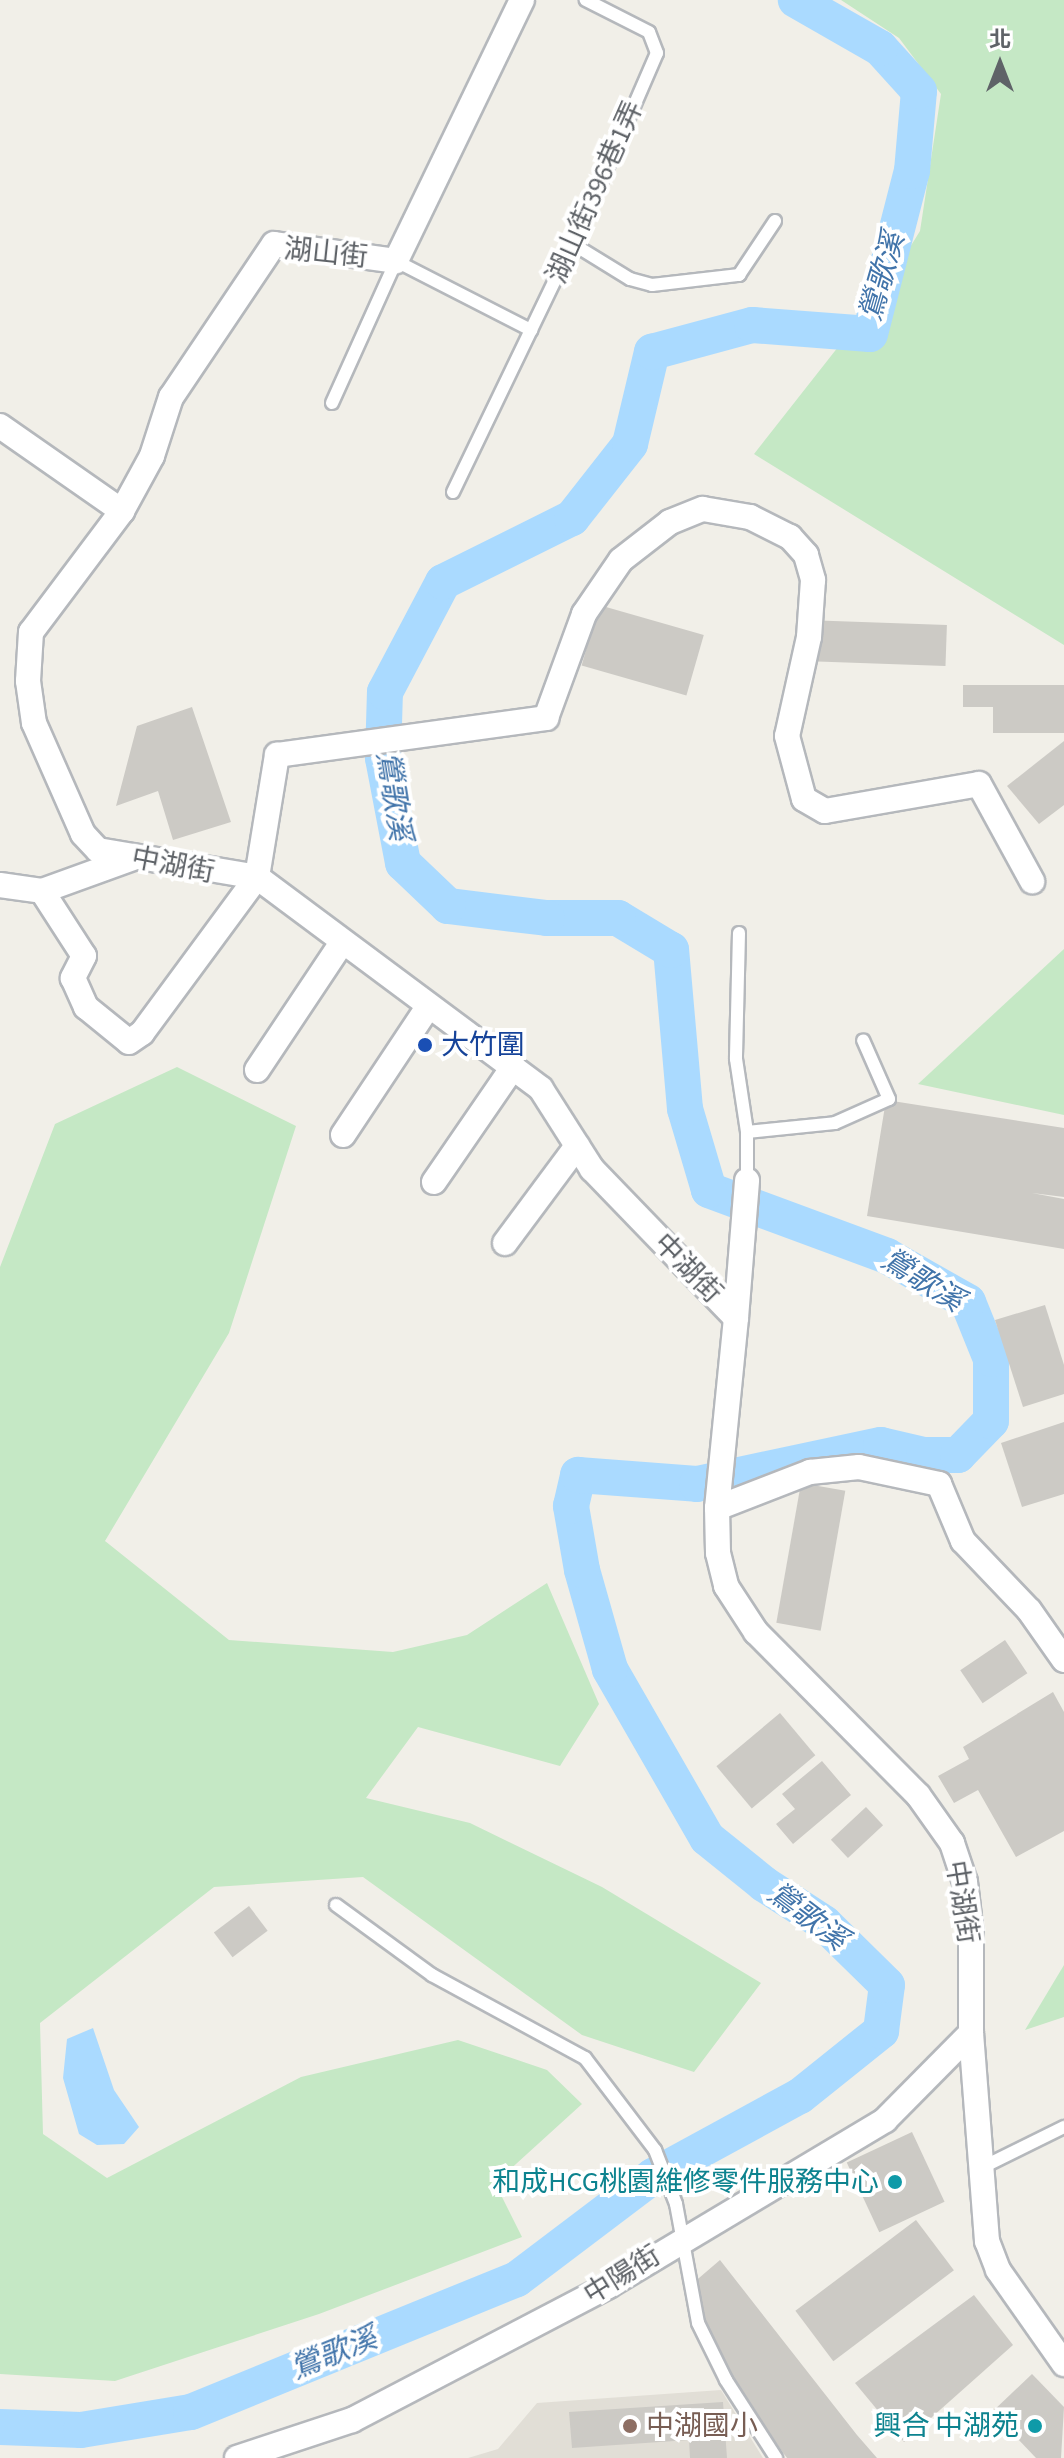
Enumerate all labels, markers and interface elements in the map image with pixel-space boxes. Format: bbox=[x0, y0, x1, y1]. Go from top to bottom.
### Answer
north arrow bbox=[960, 24, 1040, 104]
text: 北 bbox=[989, 24, 1011, 56]
street label: 湖山街396巷1弄 bbox=[540, 96, 650, 288]
water label: 鶯歌溪 bbox=[853, 229, 913, 325]
street label: 湖山街 bbox=[282, 232, 370, 274]
water label: 鶯歌溪 bbox=[368, 749, 418, 843]
street label: 中湖街 bbox=[129, 840, 217, 890]
place label: 大竹圍 bbox=[441, 1028, 525, 1062]
marker: 大竹圍 bbox=[416, 1036, 434, 1054]
street label: 中湖街 bbox=[647, 1226, 729, 1310]
water label: 鶯歌溪 bbox=[874, 1242, 970, 1320]
street label: 中湖街 bbox=[939, 1858, 985, 1946]
water label: 鶯歌溪 bbox=[760, 1876, 854, 1958]
place label: 和成HCG桃園維修零件服務中心 bbox=[492, 2165, 879, 2199]
marker: 和成HCG桃園維修零件服務中心 bbox=[886, 2173, 904, 2191]
street label: 中陽街 bbox=[577, 2238, 667, 2312]
water label: 鶯歌溪 bbox=[286, 2320, 382, 2388]
place label: 中湖國小 bbox=[646, 2409, 758, 2443]
place label: 興合 中湖苑 bbox=[873, 2409, 1019, 2443]
marker: 中湖國小 bbox=[621, 2417, 639, 2435]
marker: 興合 中湖苑 bbox=[1026, 2417, 1044, 2435]

